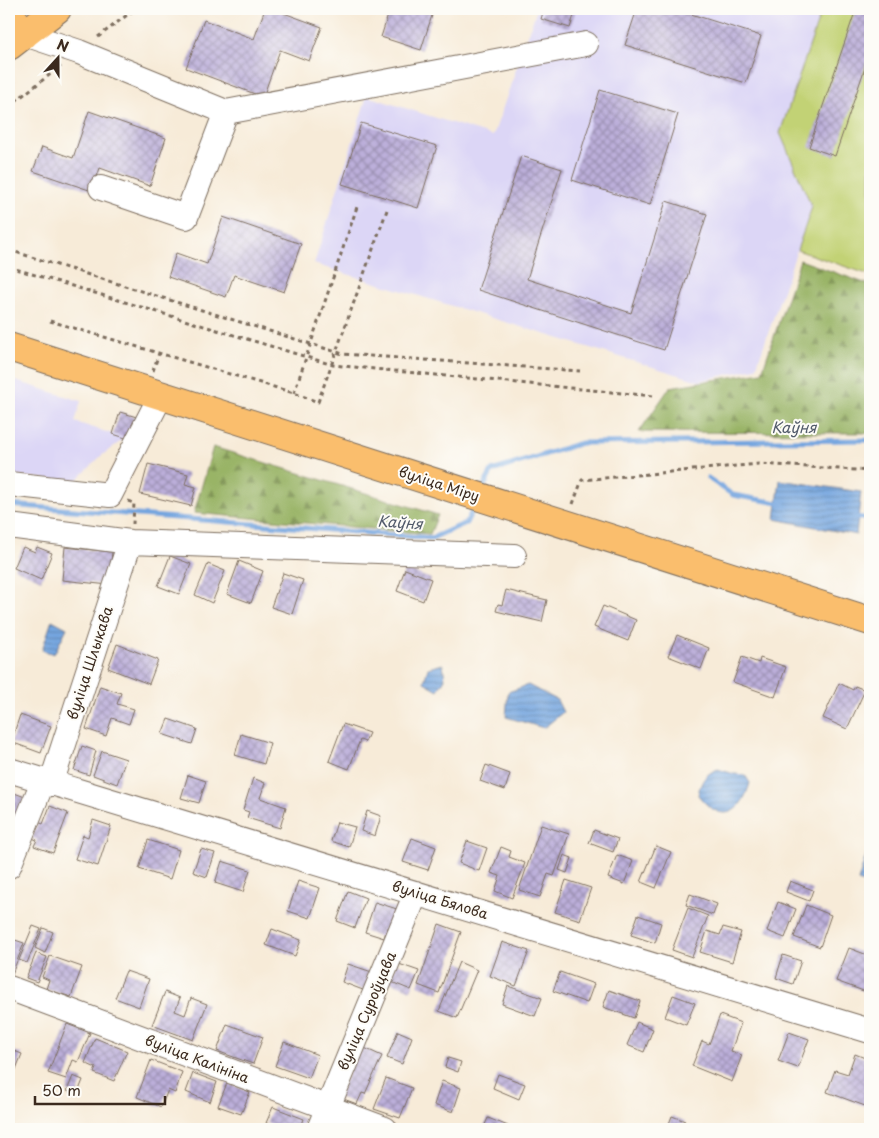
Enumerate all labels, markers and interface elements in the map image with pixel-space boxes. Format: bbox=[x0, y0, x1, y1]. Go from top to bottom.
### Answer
north arrow bbox=[32, 32, 82, 82]
text: N bbox=[54, 34, 72, 57]
water label: Каўня bbox=[772, 415, 817, 438]
street label: вуліца Міру bbox=[396, 461, 482, 506]
water label: Каўня bbox=[377, 508, 424, 535]
street label: вуліца Шлыкава bbox=[61, 603, 118, 722]
street label: вуліца Бялова bbox=[390, 875, 491, 924]
street label: вуліца Суроўцава bbox=[332, 948, 401, 1074]
street label: вуліца Калініна bbox=[142, 1029, 253, 1088]
scale bar bbox=[35, 1073, 165, 1105]
text: 50 m bbox=[42, 1078, 81, 1101]

